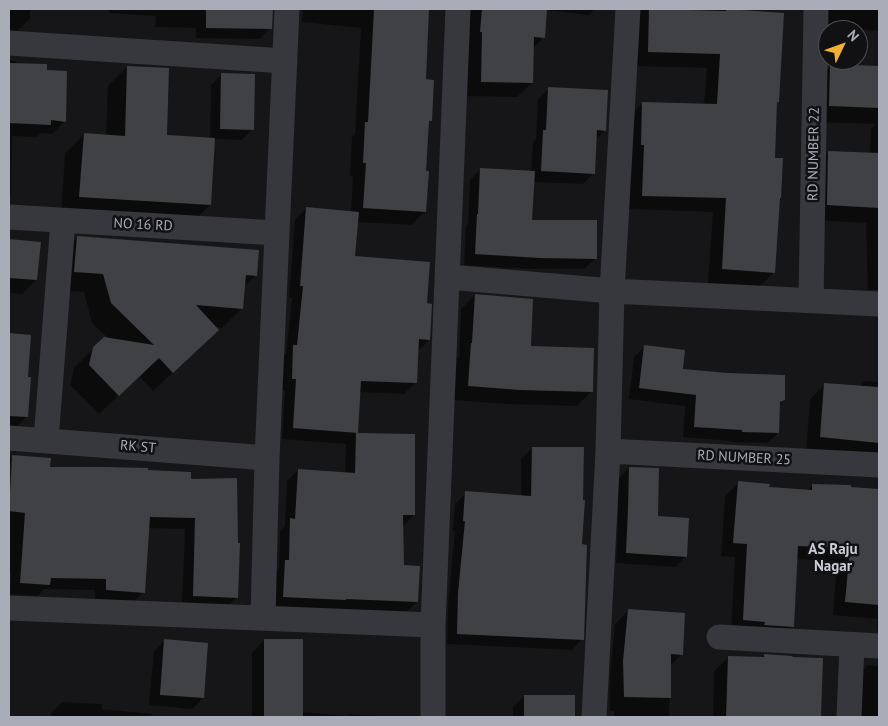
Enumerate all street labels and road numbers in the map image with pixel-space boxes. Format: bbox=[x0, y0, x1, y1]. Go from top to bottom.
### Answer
street label: RD NUMBER 22 bbox=[805, 107, 823, 201]
street label: NO 16 RD bbox=[113, 215, 173, 235]
street label: RK ST bbox=[119, 437, 157, 457]
street label: RD NUMBER 25 bbox=[697, 447, 791, 469]

